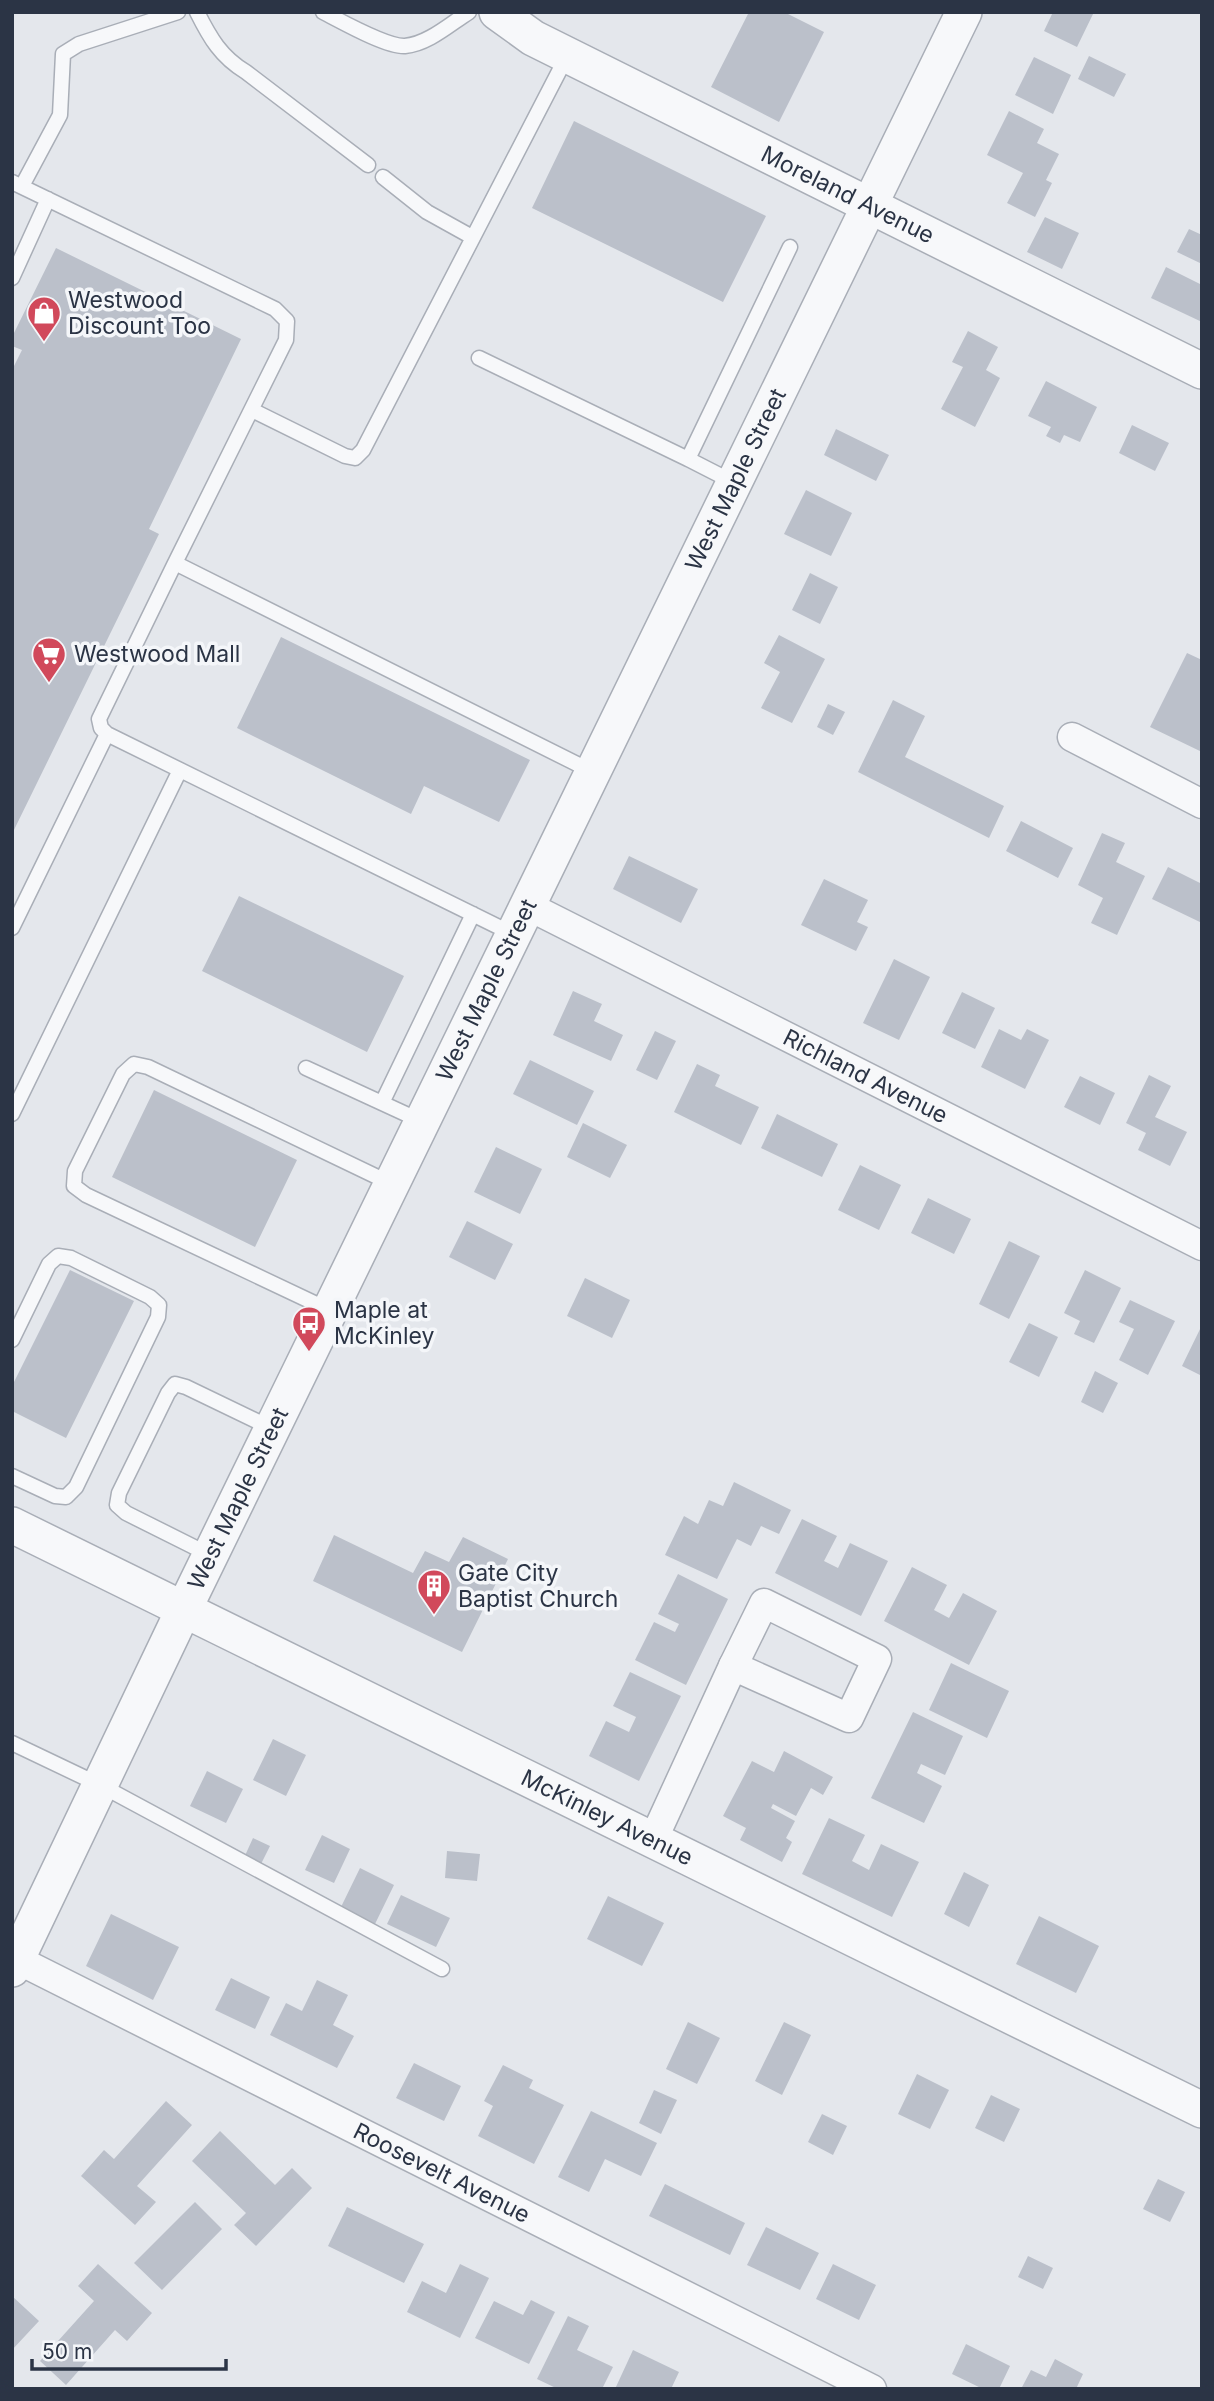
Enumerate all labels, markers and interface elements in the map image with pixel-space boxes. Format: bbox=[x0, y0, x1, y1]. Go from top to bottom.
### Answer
street label: Moreland Avenue bbox=[757, 140, 939, 249]
place label: Westwood Discount Too bbox=[68, 286, 211, 340]
shop icon: Westwood Discount Too bbox=[25, 294, 63, 343]
street label: West Maple Street bbox=[679, 383, 792, 575]
supermarket icon: Westwood Mall bbox=[30, 635, 68, 684]
place label: Westwood Mall bbox=[74, 640, 240, 668]
street label: West Maple Street bbox=[430, 894, 543, 1086]
street label: Richland Avenue bbox=[779, 1023, 952, 1129]
place label: Maple at McKinley bbox=[334, 1296, 434, 1350]
bus stop icon: Maple at McKinley bbox=[290, 1304, 328, 1353]
street label: West Maple Street bbox=[182, 1402, 295, 1594]
place label: Gate City Baptist Church bbox=[458, 1559, 618, 1613]
building icon: Gate City Baptist Church bbox=[415, 1567, 453, 1616]
street label: McKinley Avenue bbox=[517, 1764, 697, 1871]
street label: Roosevelt Avenue bbox=[349, 2117, 535, 2229]
scale bar bbox=[32, 2328, 226, 2372]
text: 50 m bbox=[42, 2339, 92, 2364]

